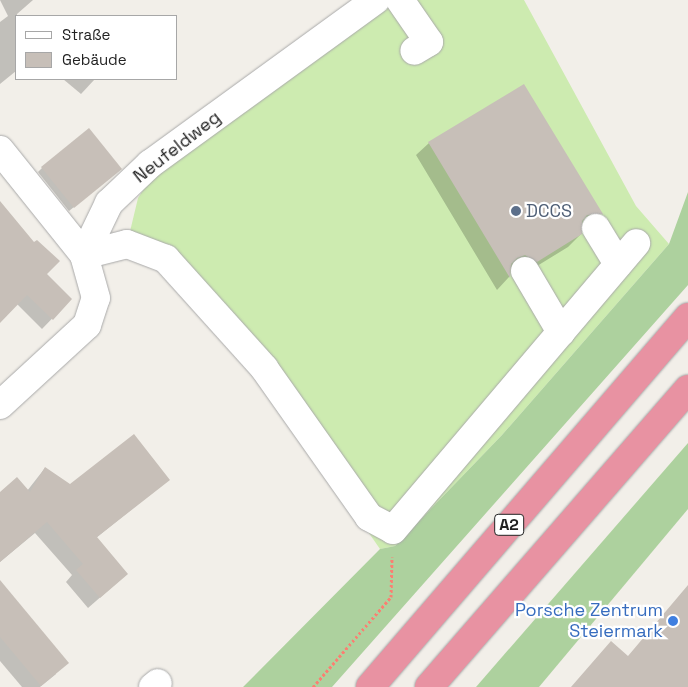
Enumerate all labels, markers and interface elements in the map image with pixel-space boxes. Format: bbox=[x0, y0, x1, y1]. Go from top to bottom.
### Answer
legend bbox=[15, 15, 178, 80]
text: Straße bbox=[62, 25, 110, 44]
text: Gebäude bbox=[62, 50, 127, 69]
street label: Neufeldweg bbox=[129, 106, 225, 188]
place label: DCCS bbox=[526, 200, 572, 222]
marker: DCCS bbox=[510, 205, 522, 217]
road number: A2 bbox=[494, 512, 524, 538]
place label: Porsche Zentrum Steiermark bbox=[515, 600, 663, 642]
marker: Porsche Zentrum Steiermark bbox=[667, 615, 679, 627]

